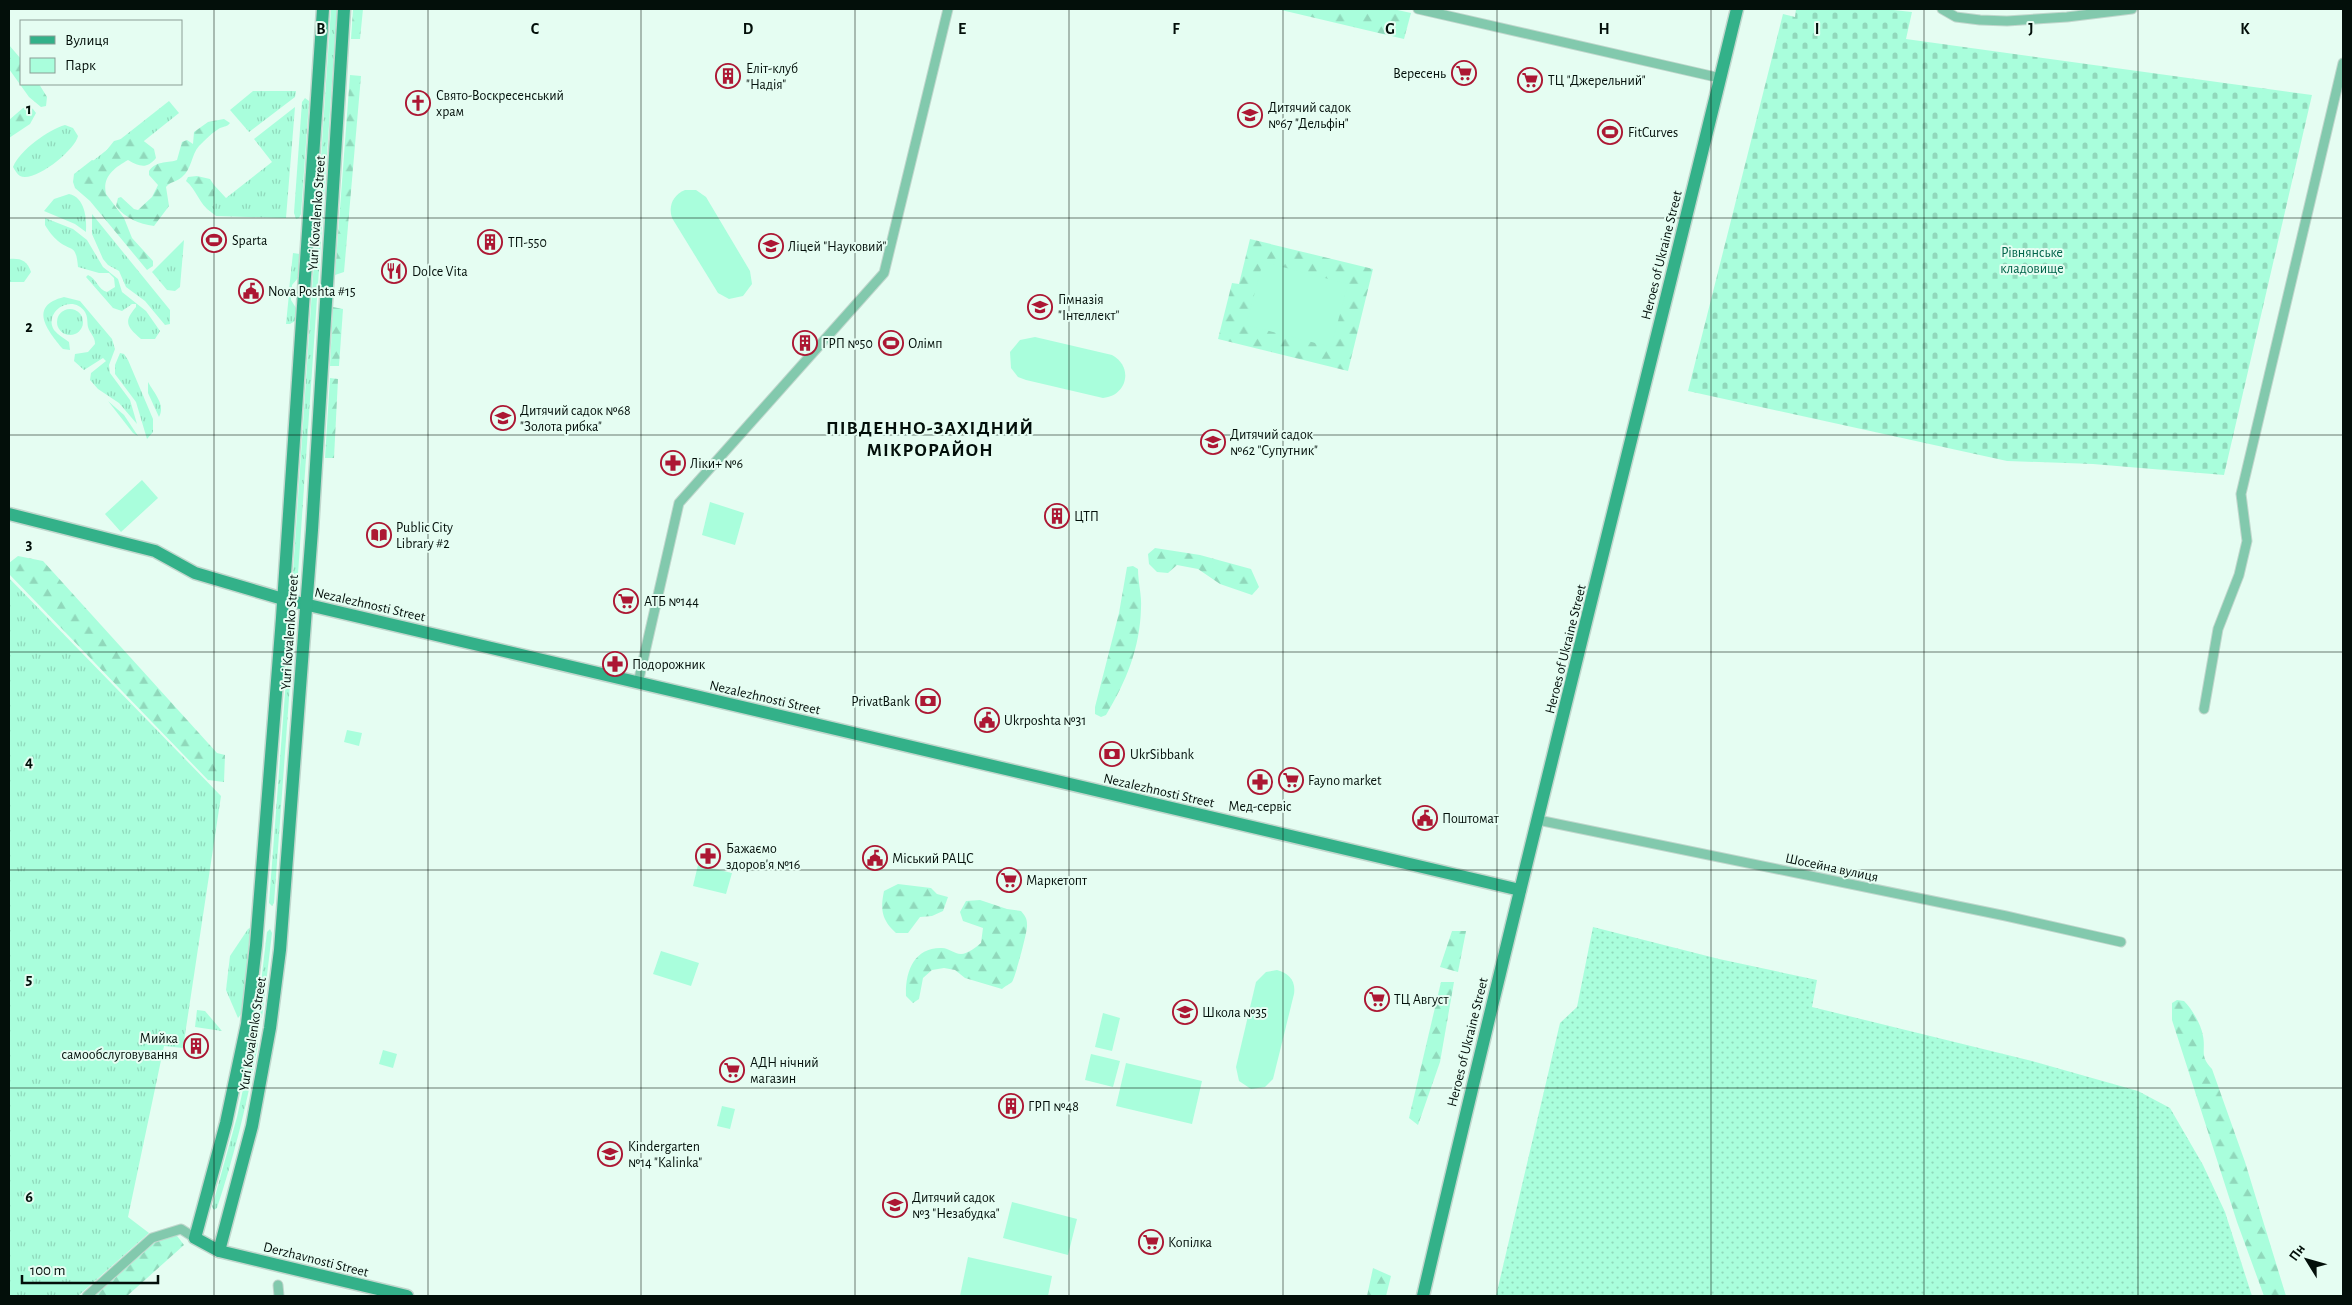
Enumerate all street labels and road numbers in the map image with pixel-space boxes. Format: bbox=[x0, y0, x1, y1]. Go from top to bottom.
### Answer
street label: Yuri Kovalenko Street bbox=[306, 155, 328, 271]
street label: Heroes of Ukraine Street bbox=[1639, 189, 1685, 321]
street label: Yuri Kovalenko Street bbox=[279, 574, 301, 690]
street label: Heroes of Ukraine Street bbox=[1543, 583, 1589, 715]
street label: Nezalezhnosti Street bbox=[313, 585, 427, 625]
street label: Nezalezhnosti Street bbox=[708, 678, 822, 718]
street label: Nezalezhnosti Street bbox=[1102, 771, 1216, 811]
street label: Шосейна вулиця bbox=[1784, 851, 1880, 885]
street label: Yuri Kovalenko Street bbox=[237, 976, 269, 1092]
street label: Heroes of Ukraine Street bbox=[1445, 976, 1491, 1108]
street label: Derzhavnosti Street bbox=[262, 1240, 370, 1280]

